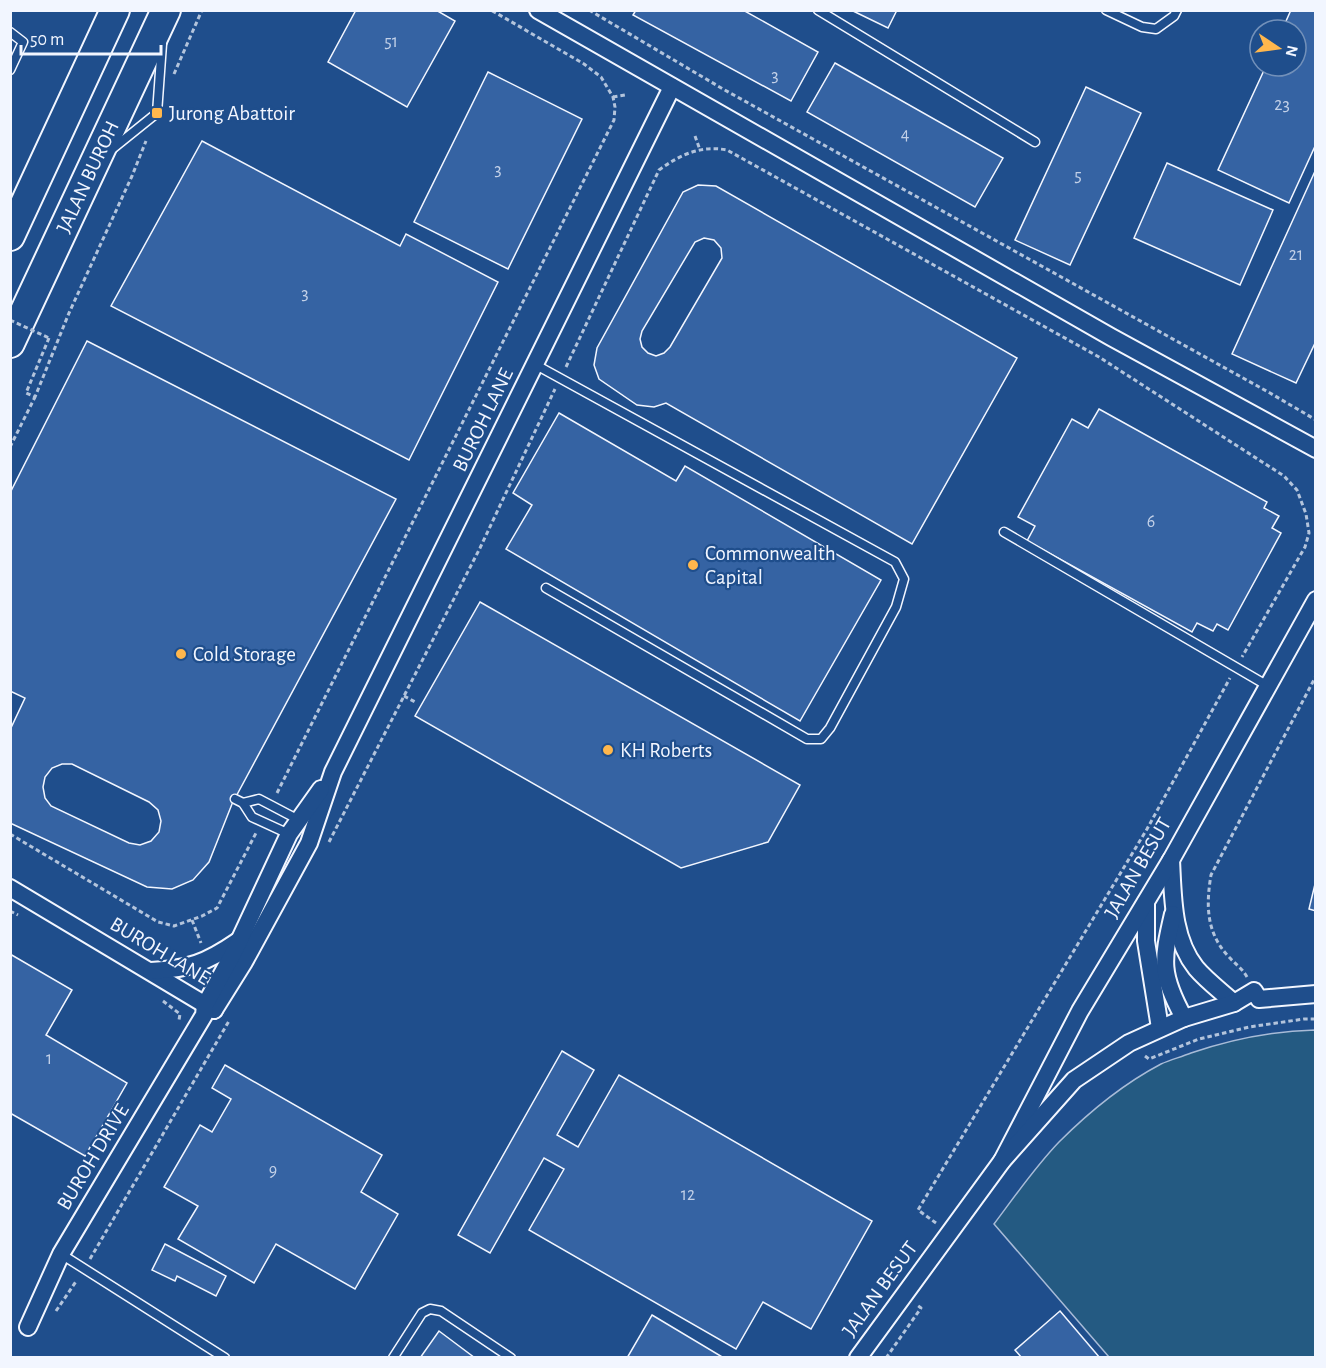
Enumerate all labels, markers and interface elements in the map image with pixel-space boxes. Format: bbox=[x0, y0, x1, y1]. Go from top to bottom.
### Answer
scale bar bbox=[21, 18, 160, 56]
north arrow bbox=[1248, 18, 1308, 78]
text: 50 m bbox=[30, 31, 64, 49]
house number: 51 bbox=[384, 33, 398, 51]
text: N bbox=[1283, 44, 1301, 58]
house number: 3 bbox=[771, 67, 779, 85]
house number: 23 bbox=[1274, 96, 1290, 114]
place label: Jurong Abattoir bbox=[169, 103, 295, 124]
marker: Jurong Abattoir bbox=[150, 106, 164, 120]
street label: JALAN BUROH bbox=[53, 118, 123, 236]
house number: 4 bbox=[901, 126, 910, 144]
house number: 3 bbox=[494, 161, 502, 179]
house number: 5 bbox=[1074, 167, 1082, 185]
house number: 21 bbox=[1289, 246, 1303, 264]
house number: 3 bbox=[301, 285, 309, 303]
street label: BUROH LANE bbox=[449, 365, 517, 475]
house number: 6 bbox=[1147, 513, 1155, 531]
place label: Commonwealth Capital bbox=[705, 543, 836, 588]
marker: Commonwealth Capital bbox=[686, 558, 700, 572]
place label: Cold Storage bbox=[193, 644, 296, 665]
marker: Cold Storage bbox=[174, 647, 188, 661]
place label: KH Roberts bbox=[620, 740, 712, 761]
marker: KH Roberts bbox=[601, 743, 615, 757]
street label: JALAN BESUT bbox=[1101, 814, 1175, 922]
street label: BUROH LANE bbox=[106, 913, 214, 989]
house number: 1 bbox=[46, 1050, 52, 1068]
street label: BUROH DRIVE bbox=[53, 1100, 133, 1214]
house number: 9 bbox=[269, 1162, 277, 1180]
house number: 12 bbox=[681, 1186, 695, 1204]
street label: JALAN BESUT bbox=[839, 1237, 921, 1341]

